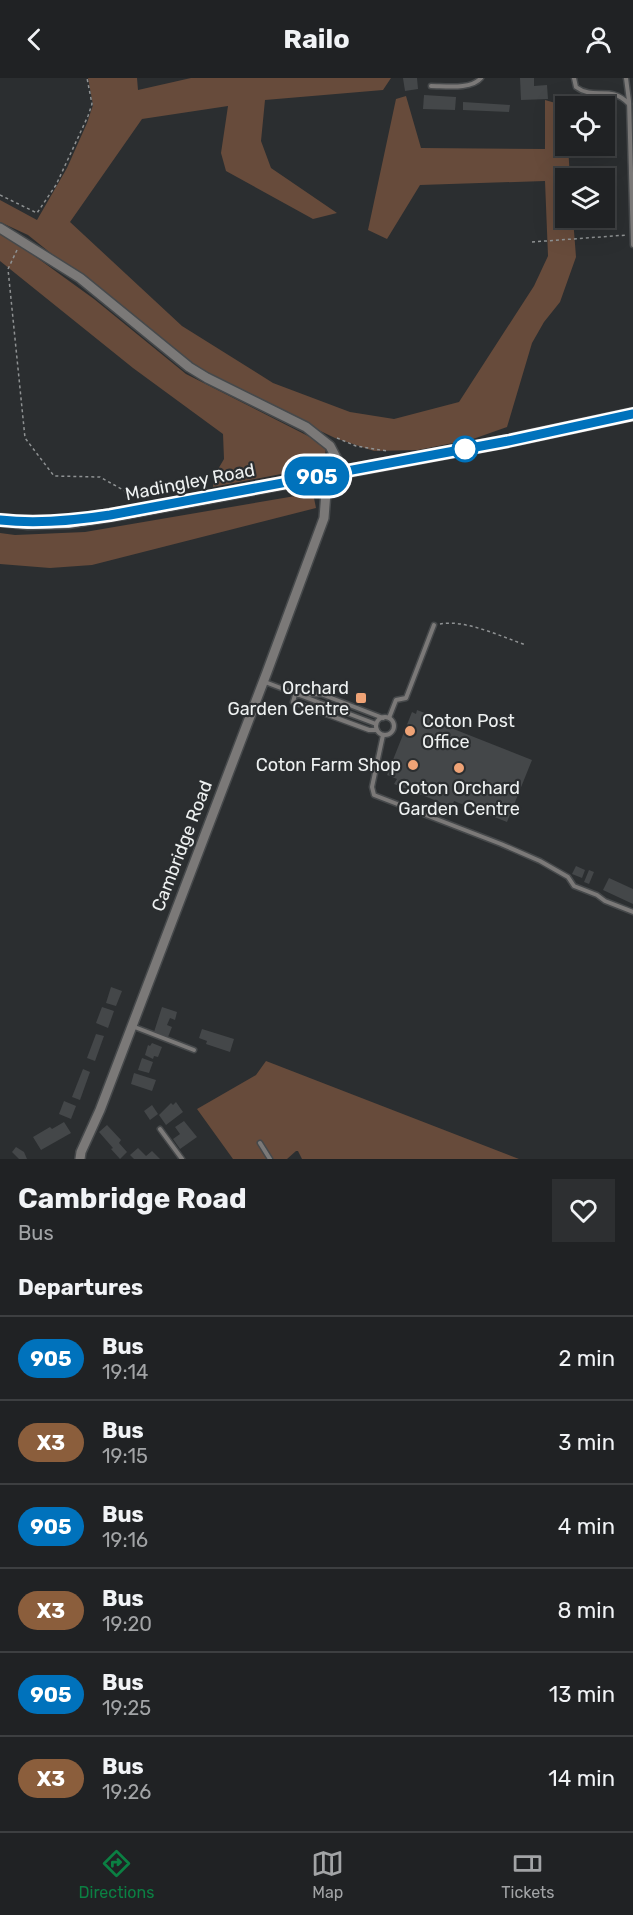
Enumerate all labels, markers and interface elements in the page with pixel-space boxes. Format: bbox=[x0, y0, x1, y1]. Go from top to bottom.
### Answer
icon: back bbox=[18, 23, 51, 56]
text: Railo bbox=[283, 23, 350, 55]
icon: person bbox=[582, 23, 615, 56]
map controls bbox=[555, 96, 615, 228]
button: locate bbox=[555, 96, 615, 156]
button: layers bbox=[555, 168, 615, 228]
unlabelled marker bbox=[452, 436, 478, 462]
line badge: 905 bbox=[282, 456, 352, 496]
street label: Madingley Road bbox=[123, 459, 257, 505]
text: 905 bbox=[296, 464, 338, 489]
place label: Orchard Garden Centre bbox=[227, 677, 349, 720]
marker: Orchard Garden Centre bbox=[354, 691, 368, 705]
place label: Coton Post Office bbox=[422, 710, 515, 753]
marker: Coton Post Office bbox=[403, 724, 417, 738]
place label: Coton Farm Shop bbox=[256, 754, 401, 776]
marker: Coton Farm Shop bbox=[406, 758, 420, 772]
marker: Coton Orchard Garden Centre bbox=[452, 761, 466, 775]
street label: Cambridge Road bbox=[147, 777, 217, 915]
place label: Coton Orchard Garden Centre bbox=[398, 777, 520, 820]
button: heart bbox=[552, 1179, 615, 1242]
text: Cambridge Road bbox=[18, 1182, 247, 1215]
text: Bus bbox=[18, 1221, 54, 1245]
text: Departures bbox=[18, 1274, 143, 1301]
text: Bus bbox=[102, 1333, 144, 1360]
text: 2 min bbox=[558, 1345, 615, 1372]
text: 905 bbox=[30, 1346, 72, 1371]
text: 19:14 bbox=[102, 1360, 149, 1384]
text: Bus bbox=[102, 1417, 144, 1444]
text: 3 min bbox=[558, 1429, 615, 1456]
text: X3 bbox=[37, 1430, 65, 1455]
text: 19:15 bbox=[102, 1444, 148, 1468]
text: Bus bbox=[102, 1501, 144, 1528]
text: 4 min bbox=[558, 1513, 615, 1540]
text: 905 bbox=[30, 1514, 72, 1539]
text: 19:16 bbox=[102, 1528, 148, 1552]
text: Bus bbox=[102, 1585, 144, 1612]
text: 8 min bbox=[557, 1597, 615, 1624]
text: X3 bbox=[37, 1598, 65, 1623]
text: 19:20 bbox=[102, 1612, 152, 1636]
text: Bus bbox=[102, 1669, 144, 1696]
text: 13 min bbox=[549, 1681, 615, 1708]
text: 905 bbox=[30, 1682, 72, 1707]
text: 19:25 bbox=[102, 1696, 151, 1720]
text: Bus bbox=[102, 1753, 144, 1780]
text: 14 min bbox=[548, 1765, 615, 1792]
text: X3 bbox=[37, 1766, 65, 1791]
text: 19:26 bbox=[102, 1780, 151, 1804]
tab: Directions bbox=[79, 1847, 154, 1902]
tab: Map bbox=[311, 1847, 344, 1902]
tab: Tickets bbox=[501, 1847, 554, 1902]

